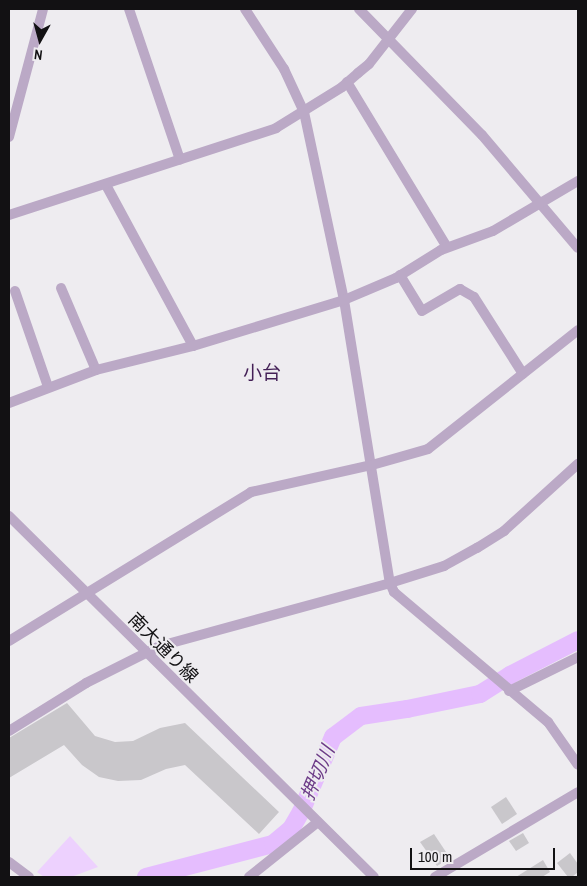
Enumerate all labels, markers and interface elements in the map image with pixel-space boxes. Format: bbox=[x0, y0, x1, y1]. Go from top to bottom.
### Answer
north arrow bbox=[15, 15, 65, 65]
text: N bbox=[33, 45, 43, 64]
district label: 小台 bbox=[243, 362, 281, 384]
street label: 南大通り線 bbox=[124, 609, 202, 687]
water label: 押切川 bbox=[296, 742, 340, 804]
scale bar bbox=[412, 838, 557, 870]
text: 100 m bbox=[418, 846, 452, 867]

